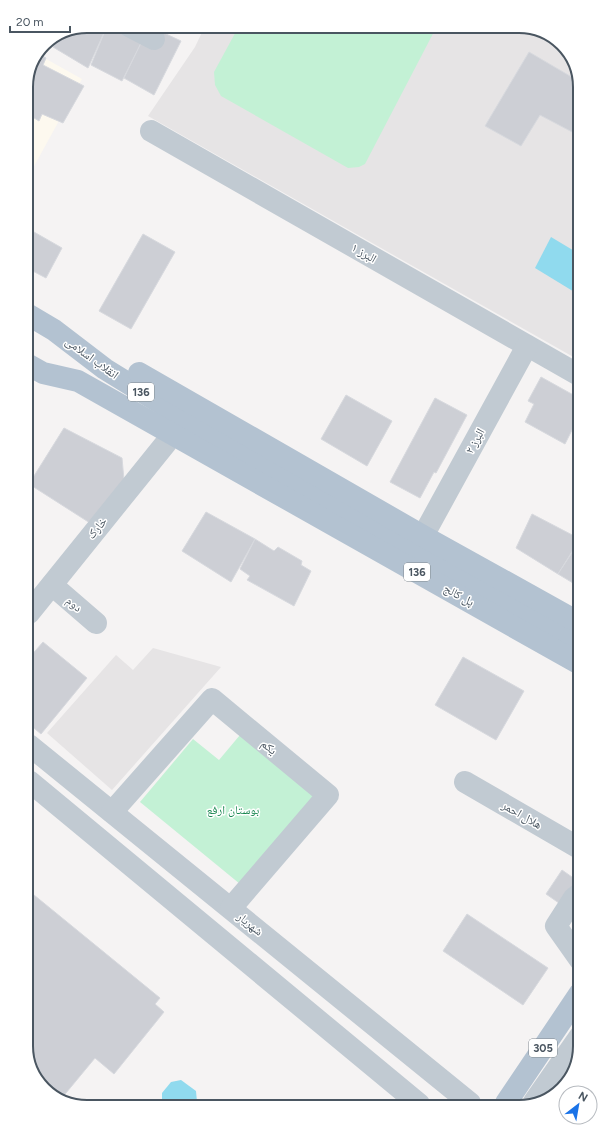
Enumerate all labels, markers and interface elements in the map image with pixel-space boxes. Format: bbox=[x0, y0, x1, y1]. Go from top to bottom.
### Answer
scale bar bbox=[10, 8, 70, 34]
text: 20 m bbox=[16, 15, 44, 29]
street label: البرز ۱ bbox=[349, 240, 379, 266]
street label: انقلاب اسلامی bbox=[63, 334, 121, 382]
road number: 136 bbox=[128, 383, 154, 401]
street label: البرز ۲ bbox=[462, 426, 488, 456]
street label: خارک bbox=[84, 514, 110, 542]
road number: 136 bbox=[404, 563, 430, 581]
street label: پل کالج bbox=[441, 581, 477, 609]
street label: دوم bbox=[63, 593, 85, 615]
street label: یکم bbox=[258, 737, 280, 758]
street label: هلال احمر bbox=[499, 797, 544, 832]
park label: بوستان ارفع bbox=[207, 803, 259, 817]
street label: شهریار bbox=[233, 909, 266, 939]
road number: 305 bbox=[529, 1039, 557, 1057]
north arrow bbox=[558, 1085, 598, 1125]
text: N bbox=[576, 1089, 590, 1105]

